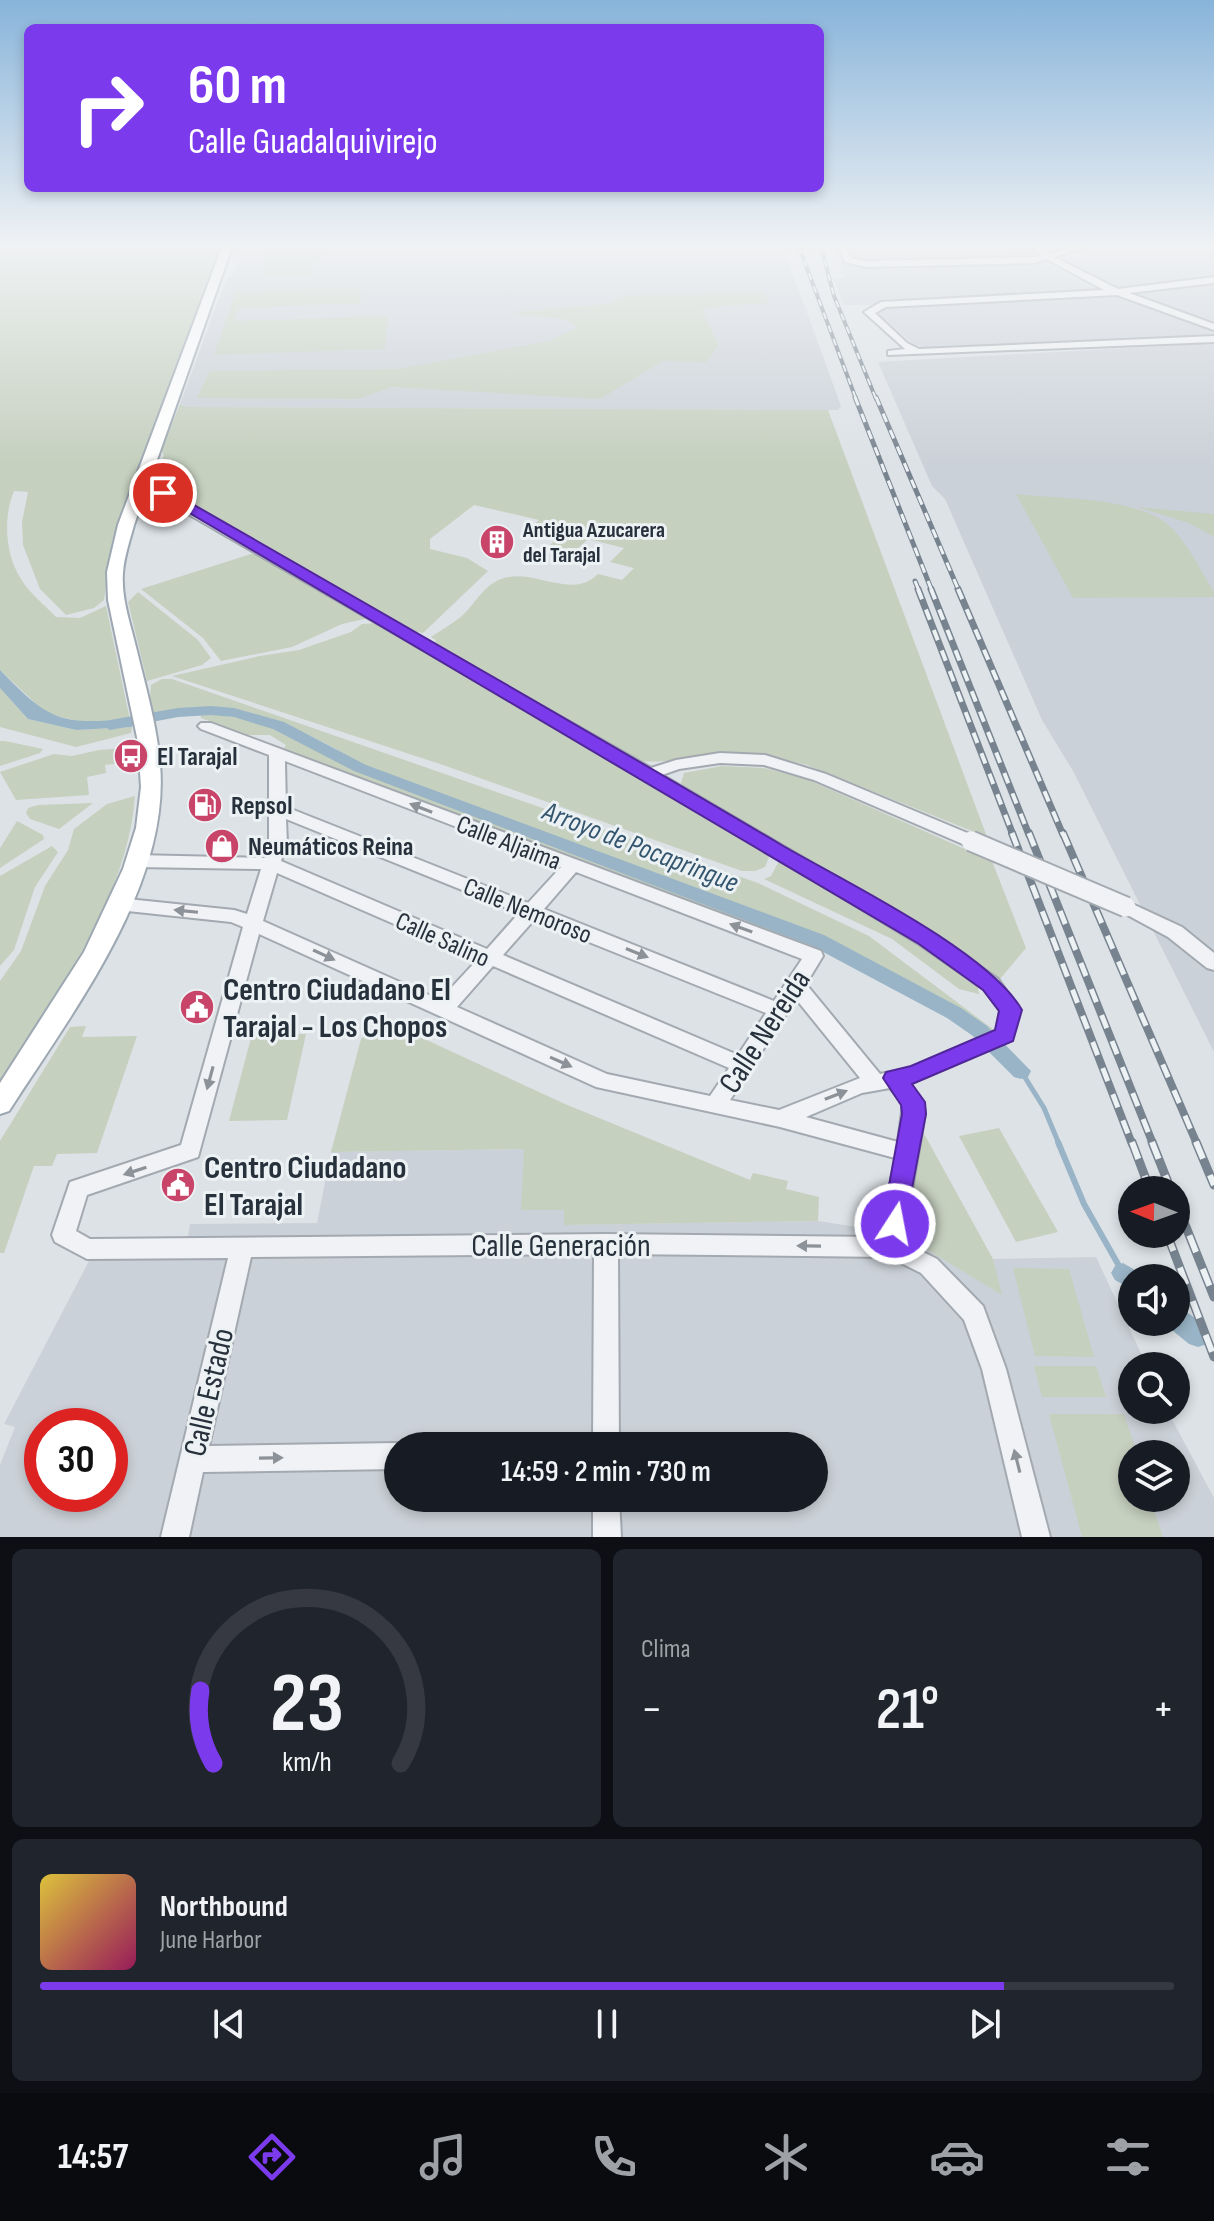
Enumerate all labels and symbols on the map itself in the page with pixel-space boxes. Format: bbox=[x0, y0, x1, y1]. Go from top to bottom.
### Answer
pin bbox=[129, 459, 197, 527]
place label: Antigua Azucarera del Tarajal bbox=[522, 517, 665, 569]
building icon: Antigua Azucarera del Tarajal bbox=[478, 523, 516, 561]
bus stop icon: El Tarajal bbox=[112, 737, 150, 775]
place label: El Tarajal bbox=[157, 742, 237, 773]
fuel station icon: Repsol bbox=[186, 786, 224, 824]
place label: Repsol bbox=[231, 791, 292, 822]
water label: Arroyo de Pocapringue bbox=[537, 795, 743, 900]
one-way arrow bbox=[409, 802, 433, 814]
street label: Calle Aljaima bbox=[452, 809, 565, 877]
shop icon: Neumáticos Reina bbox=[203, 827, 241, 865]
place label: Neumáticos Reina bbox=[248, 832, 413, 863]
street label: Calle Nemoroso bbox=[459, 872, 596, 951]
one-way arrow bbox=[173, 904, 198, 917]
street label: Calle Salino bbox=[391, 906, 494, 975]
one-way arrow bbox=[729, 922, 753, 934]
one-way arrow bbox=[625, 947, 649, 960]
one-way arrow bbox=[312, 948, 336, 962]
street label: Calle Nereida bbox=[711, 963, 820, 1101]
place label: Centro Ciudadano El Tarajal - Los Chopos bbox=[223, 971, 451, 1047]
public building icon: Centro Ciudadano El Tarajal - Los Chopos bbox=[178, 988, 216, 1026]
one-way arrow bbox=[549, 1056, 573, 1069]
one-way arrow bbox=[203, 1066, 215, 1091]
one-way arrow bbox=[824, 1088, 848, 1101]
place label: Centro Ciudadano El Tarajal bbox=[204, 1149, 406, 1225]
one-way arrow bbox=[122, 1165, 146, 1178]
public building icon: Centro Ciudadano El Tarajal bbox=[159, 1166, 197, 1204]
north arrow bbox=[1118, 1176, 1190, 1248]
position arrow bbox=[853, 1182, 937, 1266]
street label: Calle Generación bbox=[471, 1227, 651, 1266]
one-way arrow bbox=[796, 1240, 821, 1252]
street label: Calle Estado bbox=[176, 1324, 243, 1460]
speed limit sign: 30 bbox=[24, 1408, 128, 1512]
one-way arrow bbox=[1010, 1449, 1023, 1474]
one-way arrow bbox=[259, 1452, 284, 1464]

